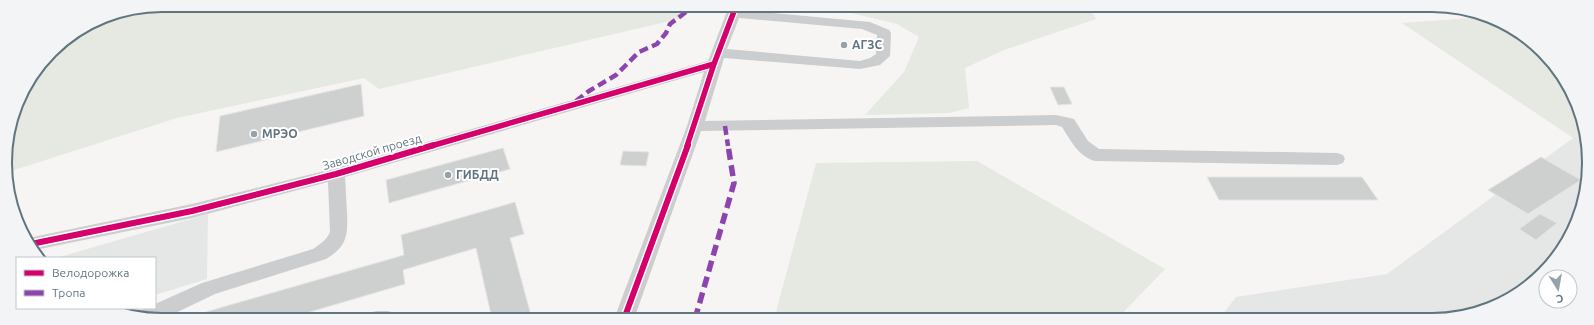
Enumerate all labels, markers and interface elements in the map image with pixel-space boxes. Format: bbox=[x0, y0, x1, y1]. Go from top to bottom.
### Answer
place label: АГЗС bbox=[852, 38, 882, 51]
marker: АГЗС bbox=[839, 40, 849, 50]
place label: МРЭО bbox=[262, 127, 298, 140]
marker: МРЭО bbox=[249, 129, 259, 139]
street label: Заводской проезд bbox=[321, 131, 423, 172]
place label: ГИБДД bbox=[456, 168, 499, 181]
marker: ГИБДД bbox=[443, 170, 453, 180]
legend bbox=[16, 257, 156, 309]
text: Велодорожка bbox=[52, 266, 129, 279]
north arrow bbox=[1538, 269, 1578, 309]
text: Тропа bbox=[52, 286, 85, 299]
text: С bbox=[1555, 292, 1565, 305]

